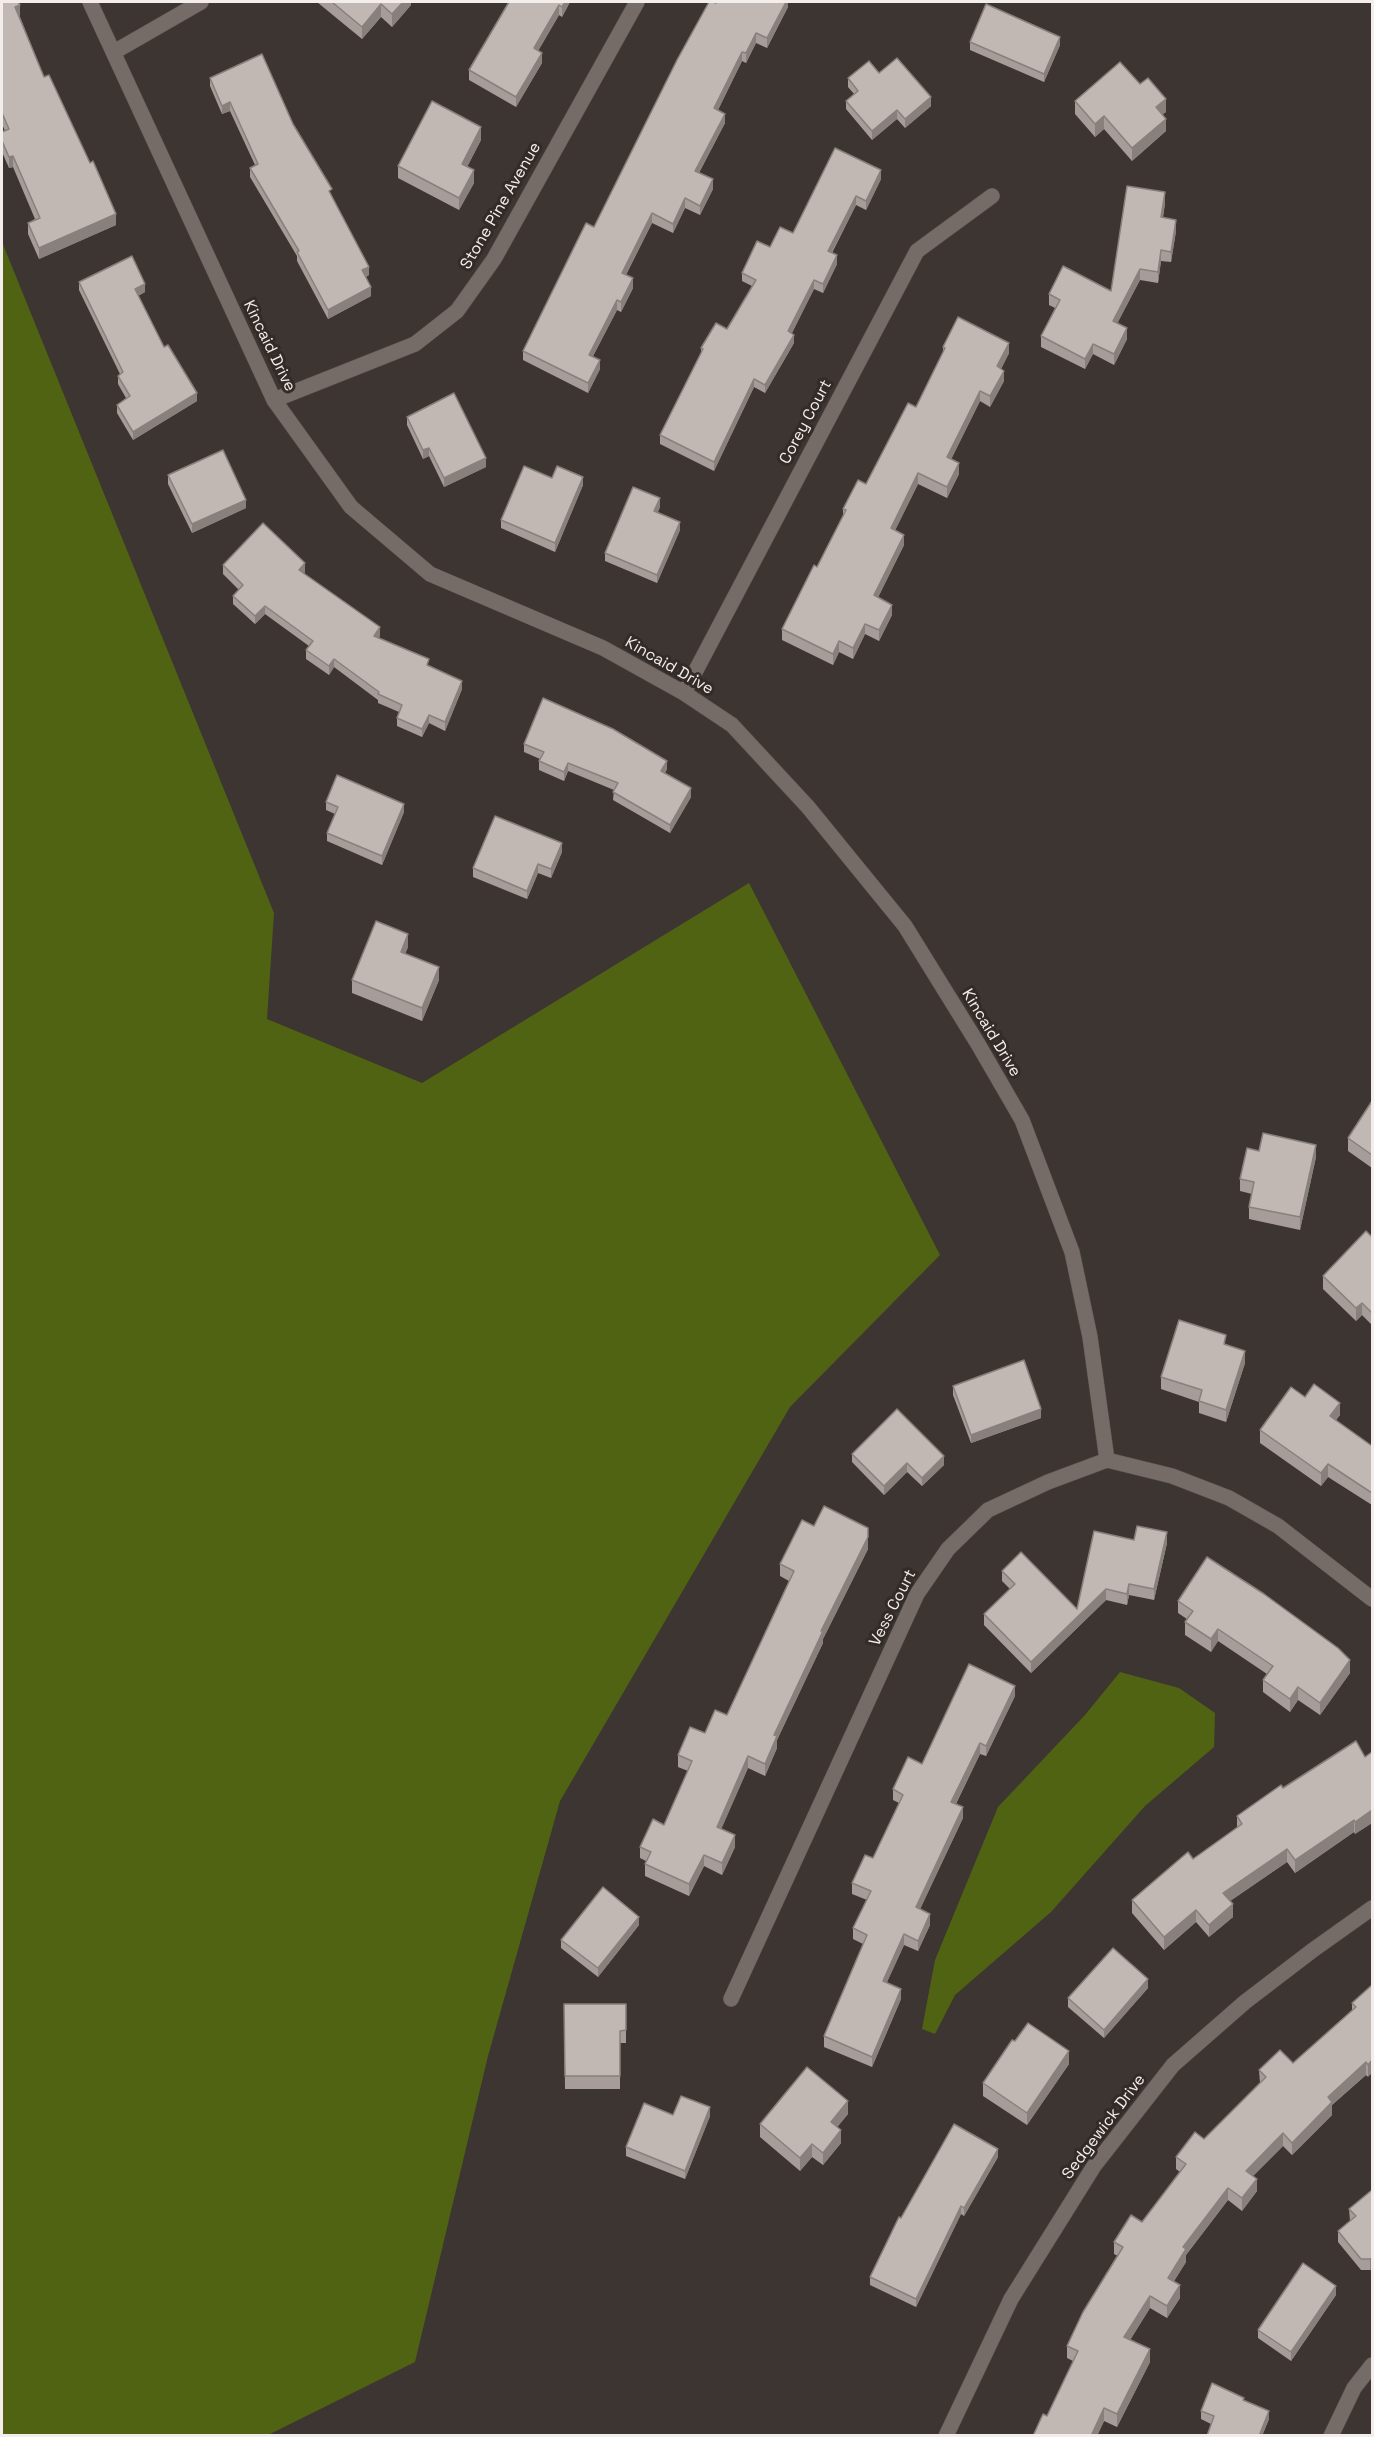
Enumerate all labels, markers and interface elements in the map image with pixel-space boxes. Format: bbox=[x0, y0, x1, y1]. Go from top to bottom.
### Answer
street label: Stone Pine Avenue bbox=[457, 139, 545, 273]
street label: Kincaid Drive bbox=[239, 297, 299, 395]
street label: Corey Court bbox=[776, 377, 836, 467]
street label: Kincaid Drive bbox=[621, 633, 717, 699]
street label: Kincaid Drive bbox=[957, 986, 1025, 1080]
street label: Vess Court bbox=[866, 1567, 920, 1649]
street label: Sedgewick Drive bbox=[1058, 2071, 1150, 2183]

